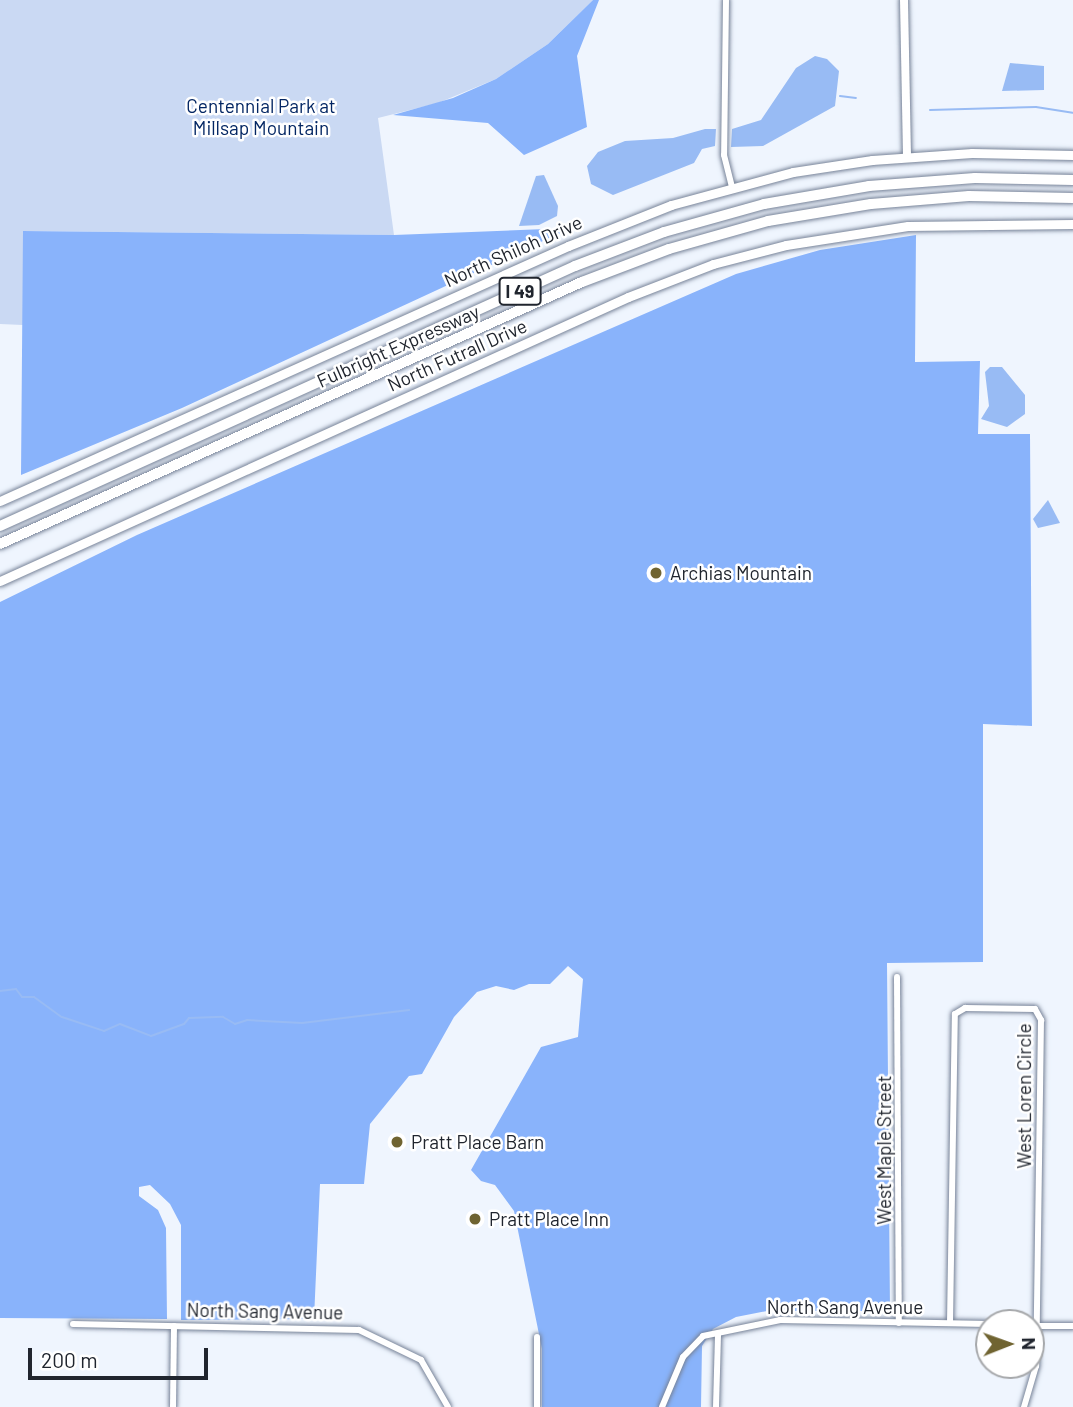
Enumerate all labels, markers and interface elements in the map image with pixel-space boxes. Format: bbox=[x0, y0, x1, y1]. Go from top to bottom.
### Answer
park label: Centennial Park at Millsap Mountain bbox=[186, 95, 336, 139]
street label: North Shiloh Drive bbox=[440, 210, 586, 292]
road number: I 49 bbox=[497, 276, 543, 306]
street label: Fulbright Expressway bbox=[313, 300, 483, 392]
street label: North Futrall Drive bbox=[384, 314, 530, 396]
place label: Archias Mountain bbox=[670, 562, 812, 584]
marker: Archias Mountain bbox=[648, 565, 664, 581]
street label: West Loren Circle bbox=[1013, 1023, 1035, 1169]
street label: West Maple Street bbox=[873, 1075, 895, 1225]
place label: Pratt Place Barn bbox=[411, 1131, 544, 1153]
marker: Pratt Place Barn bbox=[389, 1134, 405, 1150]
place label: Pratt Place Inn bbox=[489, 1208, 609, 1230]
marker: Pratt Place Inn bbox=[467, 1211, 483, 1227]
street label: North Sang Avenue bbox=[767, 1296, 923, 1318]
street label: North Sang Avenue bbox=[186, 1298, 344, 1324]
north arrow bbox=[975, 1309, 1045, 1379]
scale bar bbox=[32, 1334, 212, 1378]
text: N bbox=[1018, 1337, 1041, 1350]
text: 200 m bbox=[41, 1347, 98, 1372]

